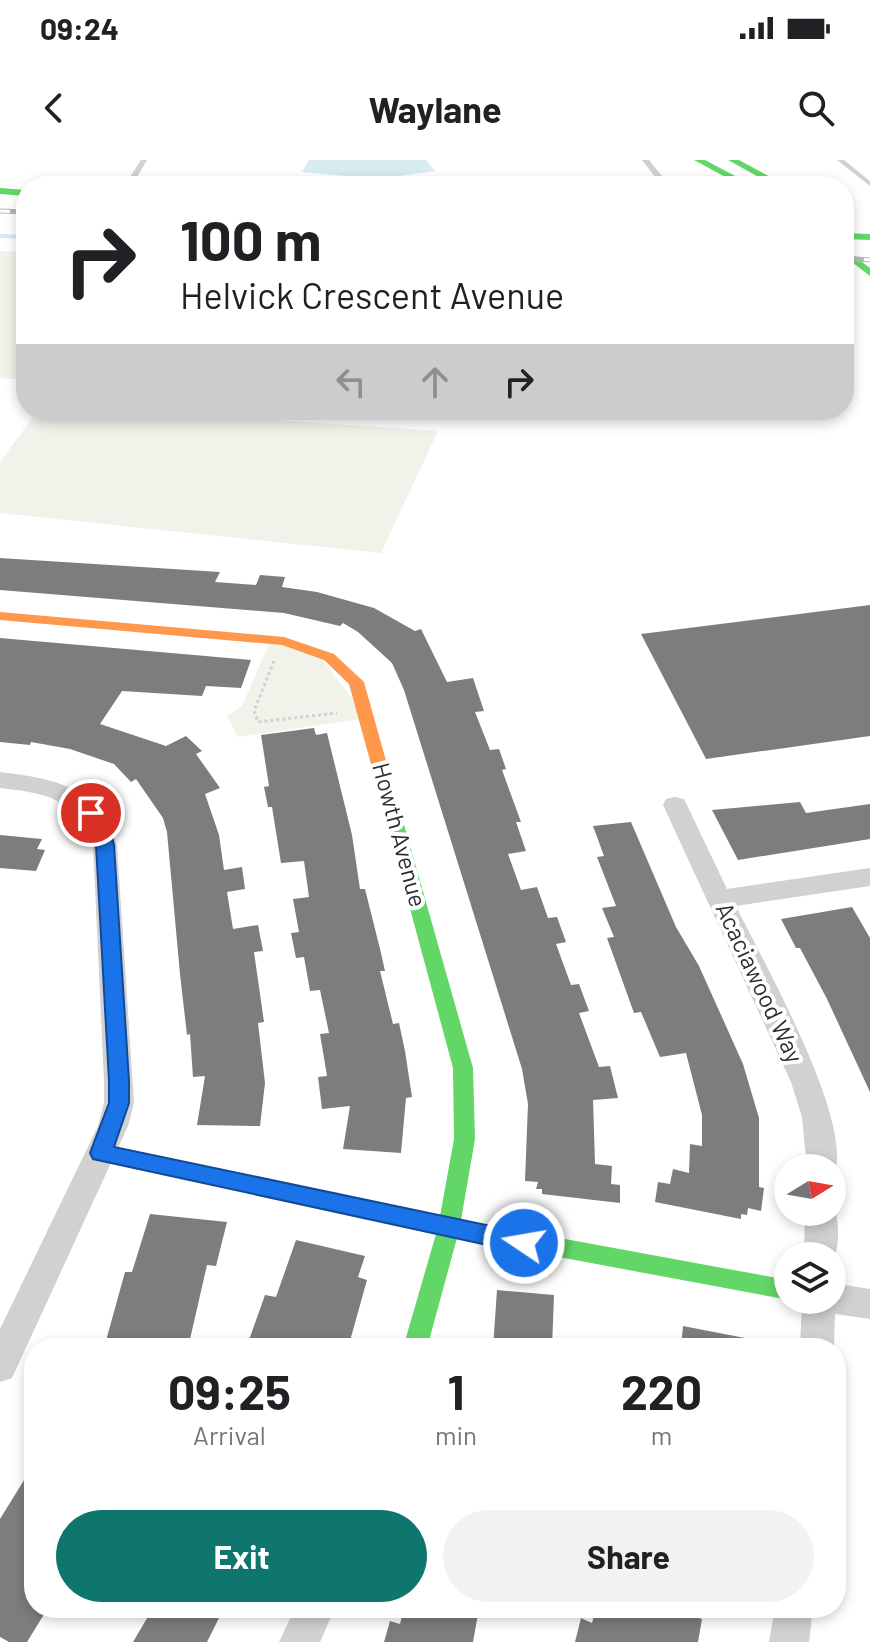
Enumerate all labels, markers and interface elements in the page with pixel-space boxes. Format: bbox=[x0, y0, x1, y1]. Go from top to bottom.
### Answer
text: 09:24 bbox=[40, 10, 119, 46]
icon: back bbox=[32, 86, 76, 130]
icon: search bbox=[794, 86, 838, 130]
text: Waylane bbox=[368, 87, 502, 130]
text: 100 m bbox=[180, 205, 322, 272]
icon: right bbox=[48, 208, 152, 312]
text: Helvick Crescent Avenue bbox=[180, 273, 564, 316]
icon: left bbox=[329, 360, 373, 404]
icon: ahead bbox=[413, 360, 457, 404]
icon: right bbox=[497, 360, 541, 404]
street label: Howth Avenue bbox=[367, 759, 434, 910]
pin bbox=[57, 779, 125, 847]
icon: arrive bbox=[69, 791, 113, 835]
street label: Acaciawood Way bbox=[710, 897, 810, 1067]
north arrow bbox=[774, 1154, 846, 1226]
map controls bbox=[774, 1154, 846, 1314]
position arrow bbox=[482, 1201, 566, 1285]
button: layers bbox=[774, 1242, 846, 1314]
text: 09:25 bbox=[168, 1362, 291, 1420]
text: 1 bbox=[447, 1362, 464, 1420]
text: 220 bbox=[621, 1362, 702, 1420]
text: Arrival bbox=[193, 1419, 266, 1450]
text: min bbox=[435, 1419, 477, 1450]
text: m bbox=[651, 1419, 672, 1450]
button: Exit bbox=[56, 1510, 427, 1602]
button: Share bbox=[443, 1510, 814, 1602]

